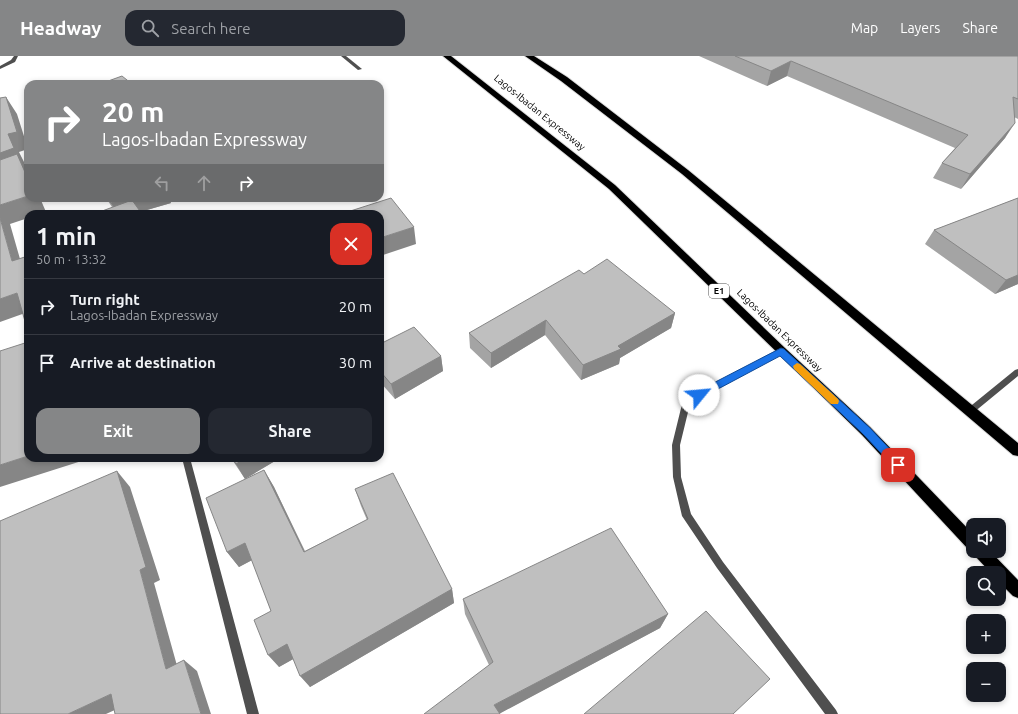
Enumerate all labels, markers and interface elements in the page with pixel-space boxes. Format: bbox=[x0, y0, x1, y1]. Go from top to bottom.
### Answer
search box bbox=[125, 10, 405, 46]
text: Headway bbox=[20, 17, 101, 39]
icon: search bbox=[139, 17, 161, 39]
text: Search here bbox=[171, 20, 251, 37]
text: Map bbox=[851, 20, 878, 36]
text: Layers bbox=[900, 20, 940, 36]
text: Share bbox=[962, 20, 998, 36]
street label: Lagos-Ibadan Expressway bbox=[492, 72, 588, 153]
icon: right bbox=[36, 96, 88, 148]
text: 20 m bbox=[102, 96, 164, 127]
text: Lagos-Ibadan Expressway bbox=[102, 129, 307, 149]
icon: left bbox=[151, 172, 173, 194]
icon: ahead bbox=[193, 172, 215, 194]
icon: right bbox=[235, 172, 257, 194]
text: 1 min bbox=[36, 223, 97, 250]
button: close bbox=[330, 223, 372, 265]
text: 50 m · 13:32 bbox=[36, 252, 107, 266]
road number: E1 bbox=[709, 284, 729, 298]
street label: Lagos-Ibadan Expressway bbox=[735, 287, 825, 374]
text: Turn right bbox=[70, 291, 140, 308]
icon: right bbox=[36, 296, 58, 318]
text: 20 m bbox=[339, 298, 372, 315]
text: Lagos-Ibadan Expressway bbox=[70, 308, 218, 322]
icon: arrive bbox=[36, 352, 58, 374]
text: Arrive at destination bbox=[70, 354, 216, 371]
text: 30 m bbox=[339, 354, 372, 371]
position arrow bbox=[678, 374, 720, 416]
button: Exit bbox=[36, 408, 200, 454]
button: Share bbox=[208, 408, 372, 454]
pin bbox=[881, 448, 915, 482]
icon: arrive bbox=[887, 454, 909, 476]
map controls bbox=[966, 518, 1006, 702]
button: sound bbox=[966, 518, 1006, 558]
button: search bbox=[966, 566, 1006, 606]
button: + bbox=[966, 614, 1006, 654]
button: − bbox=[966, 662, 1006, 702]

